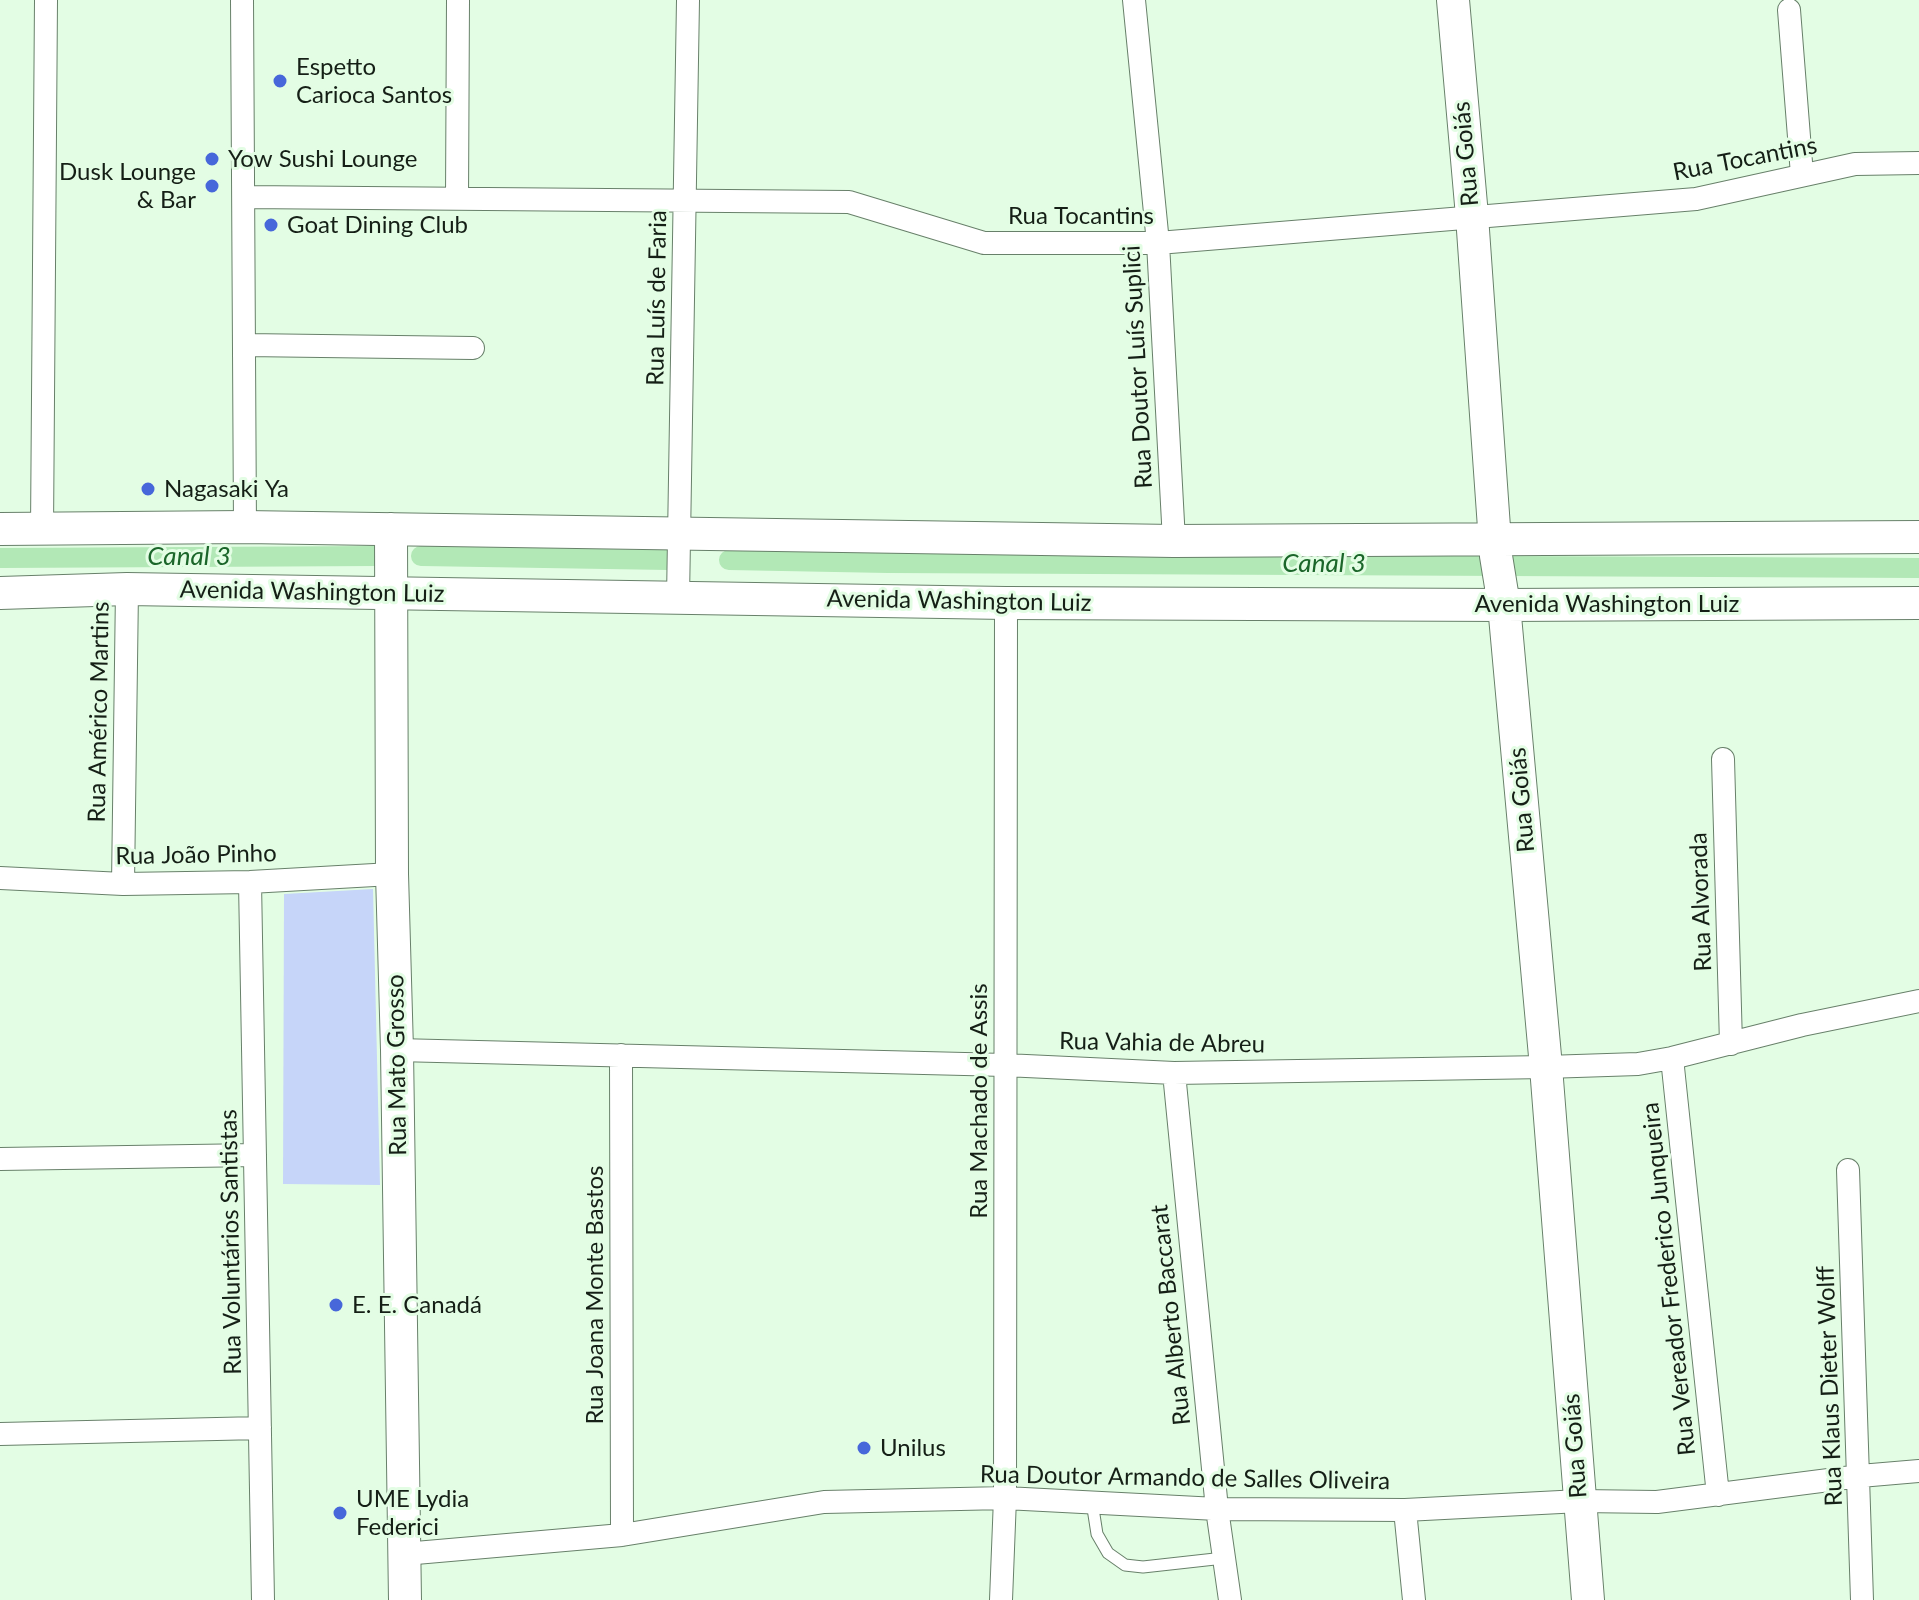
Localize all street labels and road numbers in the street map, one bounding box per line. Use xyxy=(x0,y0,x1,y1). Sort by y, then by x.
street label: Rua Goiás xyxy=(1447,100,1485,208)
street label: Rua Tocantins xyxy=(1671,131,1819,187)
street label: Rua Tocantins xyxy=(1008,202,1154,230)
street label: Rua Luís de Faria xyxy=(641,210,673,386)
street label: Rua Doutor Luís Suplici xyxy=(1117,245,1159,489)
street label: Avenida Washington Luiz xyxy=(179,575,445,609)
street label: Avenida Washington Luiz xyxy=(826,584,1092,618)
street label: Avenida Washington Luiz xyxy=(1475,590,1739,618)
street label: Rua Américo Martins xyxy=(83,601,115,823)
street label: Rua Goiás xyxy=(1503,746,1541,854)
street label: Rua Alvorada xyxy=(1684,832,1718,972)
street label: Rua João Pinho xyxy=(115,839,277,871)
street label: Rua Mato Grosso xyxy=(381,974,413,1156)
street label: Rua Machado de Assis xyxy=(965,983,993,1219)
street label: Rua Vahia de Abreu xyxy=(1059,1027,1265,1059)
street label: Rua Vereador Frederico Junqueira xyxy=(1636,1101,1702,1457)
street label: Rua Voluntários Santistas xyxy=(214,1109,248,1375)
street label: Rua Joana Monte Bastos xyxy=(581,1166,609,1424)
street label: Rua Alberto Baccarat xyxy=(1145,1203,1197,1427)
street label: Rua Klaus Dieter Wolff xyxy=(1811,1265,1849,1507)
street label: Rua Goiás xyxy=(1557,1393,1593,1499)
street label: Rua Doutor Armando de Salles Oliveira xyxy=(980,1460,1390,1496)

